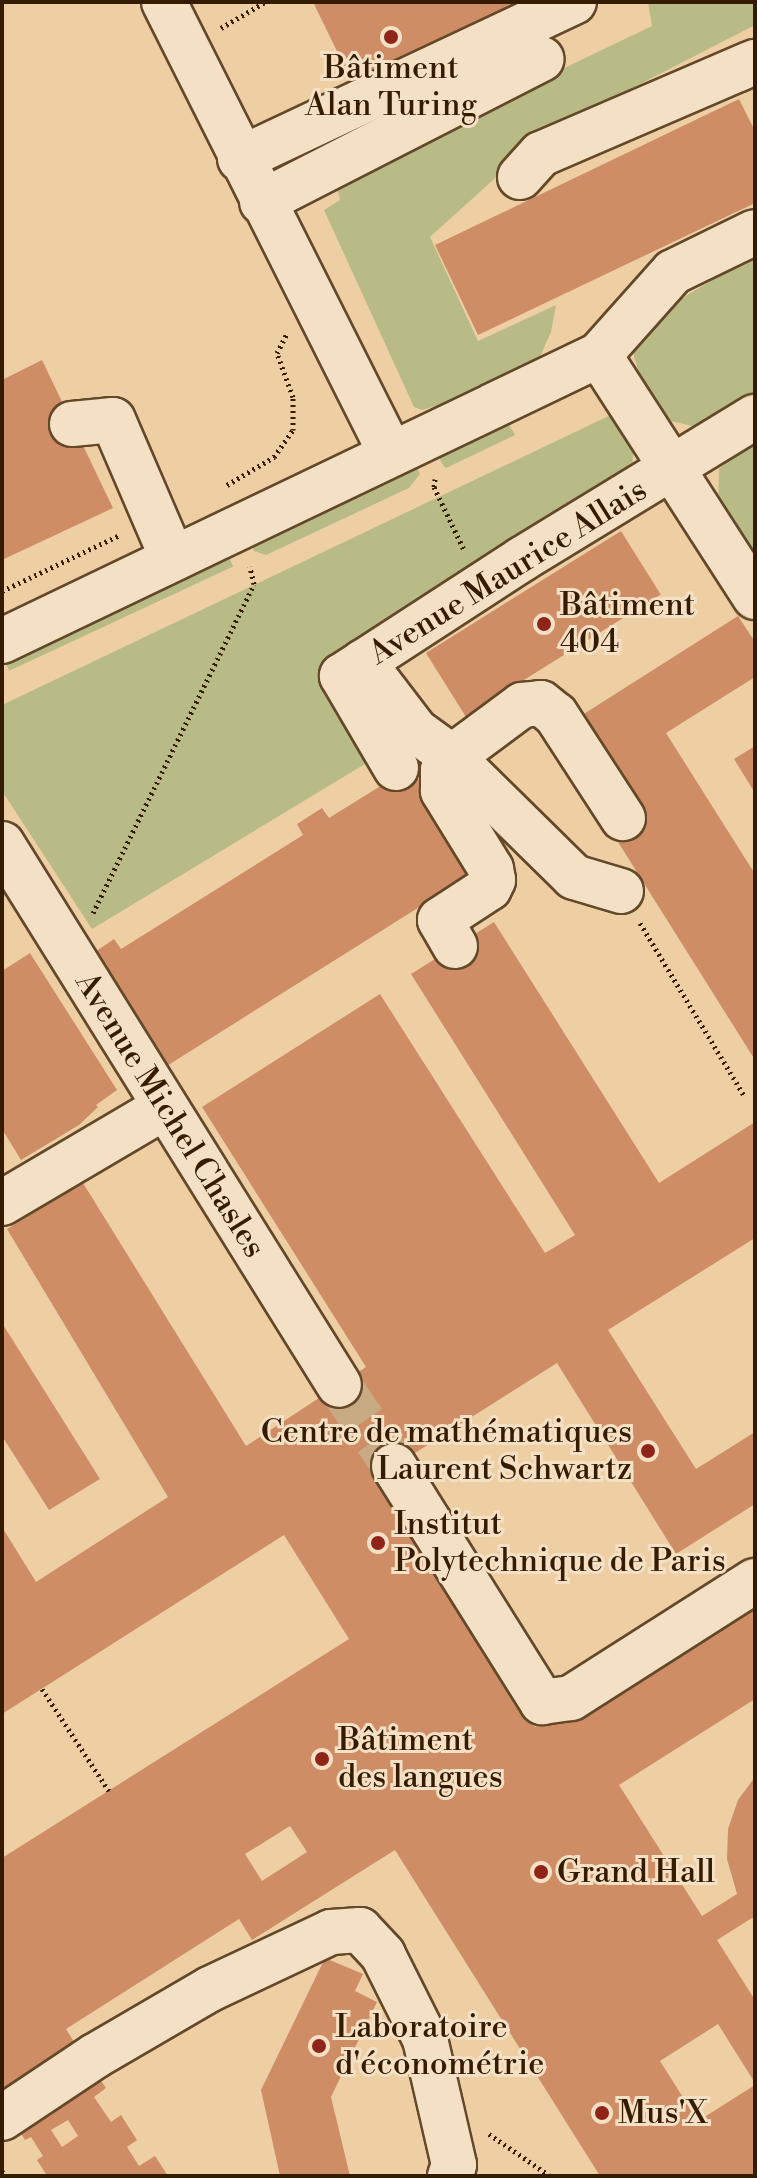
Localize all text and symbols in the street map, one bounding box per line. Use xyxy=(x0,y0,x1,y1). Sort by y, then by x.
marker: Bâtiment Alan Turing xyxy=(382,28,400,46)
place label: Bâtiment Alan Turing xyxy=(305,50,477,125)
street label: Avenue Maurice Allais xyxy=(362,471,654,673)
place label: Bâtiment 404 xyxy=(560,587,695,662)
marker: Bâtiment 404 xyxy=(535,615,553,633)
street label: Avenue Michel Chasles xyxy=(67,965,273,1265)
place label: Centre de mathématiques Laurent Schwartz xyxy=(261,1414,632,1489)
marker: Centre de mathématiques Laurent Schwartz xyxy=(639,1442,657,1460)
place label: Institut Polytechnique de Paris xyxy=(394,1506,726,1581)
marker: Institut Polytechnique de Paris xyxy=(369,1534,387,1552)
place label: Bâtiment des langues xyxy=(338,1722,503,1797)
marker: Bâtiment des langues xyxy=(313,1750,331,1768)
place label: Grand Hall xyxy=(557,1853,715,1891)
marker: Grand Hall xyxy=(532,1863,550,1881)
place label: Laboratoire d'économétrie xyxy=(335,2009,544,2084)
marker: Laboratoire d'économétrie xyxy=(310,2037,328,2055)
place label: Mus'X xyxy=(618,2094,707,2132)
marker: Mus'X xyxy=(593,2104,611,2122)

